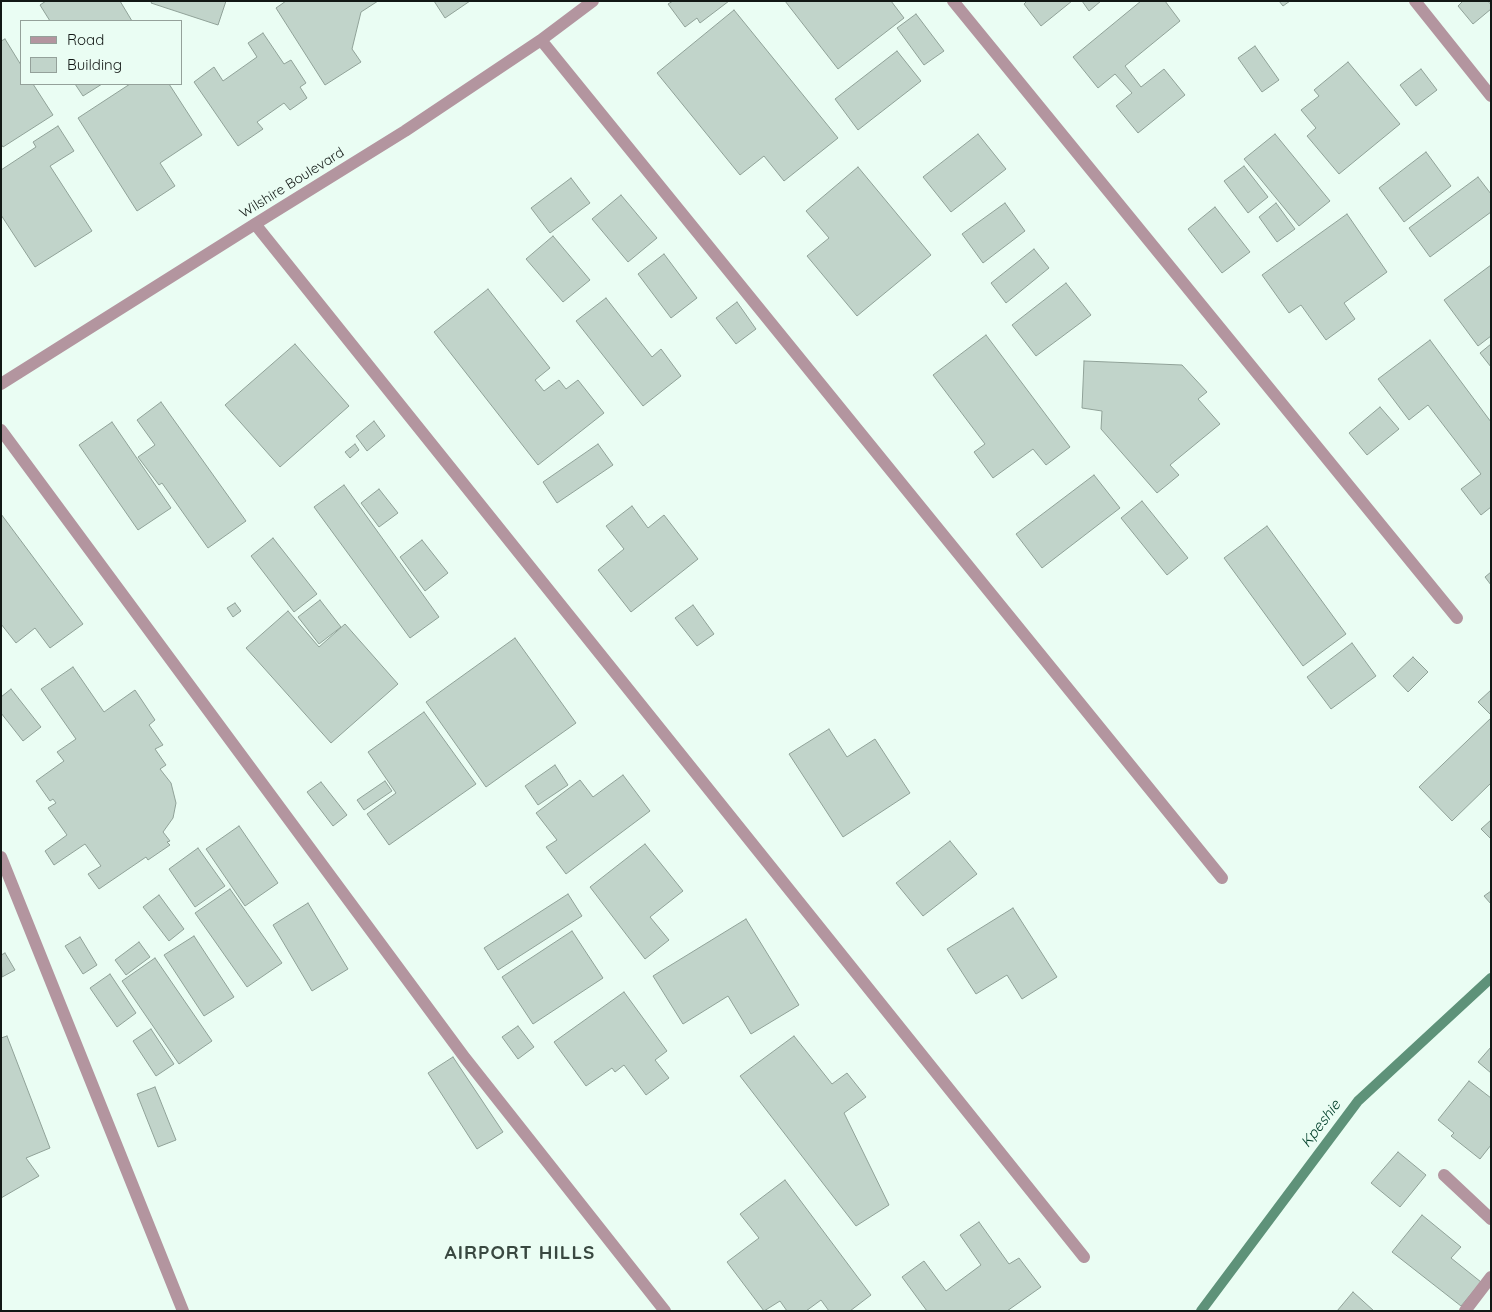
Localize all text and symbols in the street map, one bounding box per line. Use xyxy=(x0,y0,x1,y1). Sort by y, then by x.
legend xyxy=(20,20,182,85)
text: Road xyxy=(67,30,104,49)
text: Building xyxy=(67,55,122,74)
street label: Wilshire Boulevard xyxy=(237,144,347,222)
water label: Kpeshie xyxy=(1297,1097,1345,1151)
district label: AIRPORT HILLS xyxy=(443,1242,597,1264)

